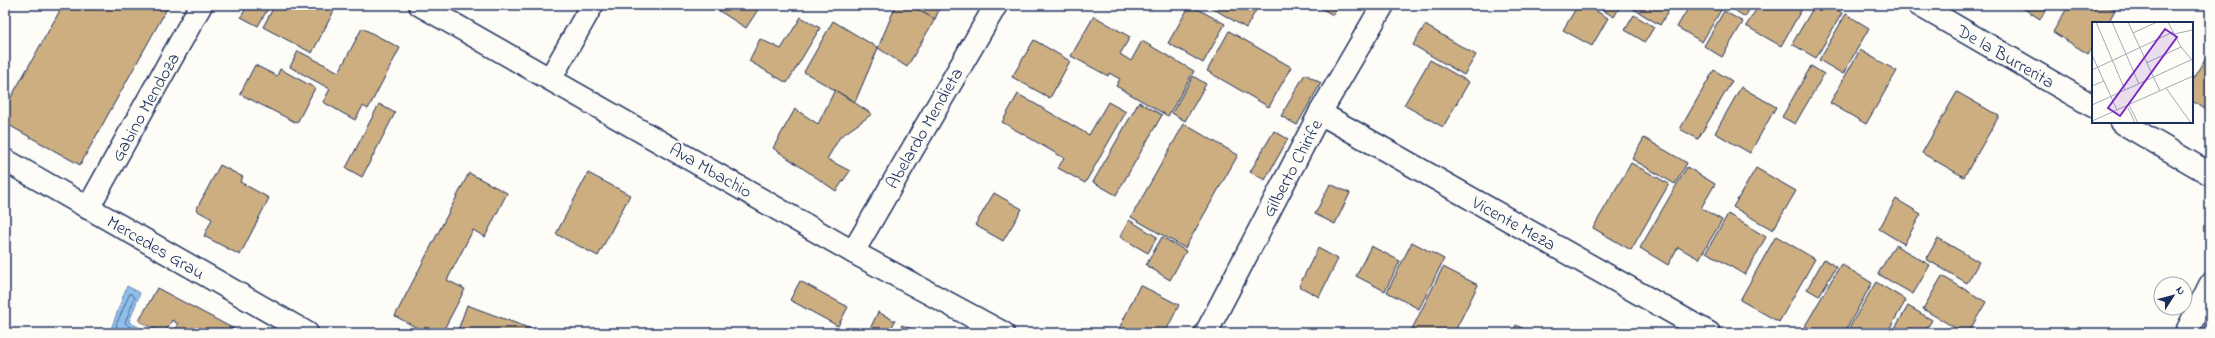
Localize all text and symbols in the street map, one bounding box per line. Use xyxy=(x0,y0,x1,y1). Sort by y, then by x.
street label: De la Burrerita xyxy=(1950,19,2059,96)
inset map xyxy=(2092,22,2193,123)
street label: Gabino Mendoza xyxy=(106,49,187,167)
street label: Abelardo Mendieta xyxy=(880,64,971,194)
street label: Gilberto Chirife xyxy=(1257,115,1331,223)
street label: Ava Mbachio xyxy=(664,138,756,206)
street label: Vicente Meza xyxy=(1465,190,1560,259)
street label: Mercedes Grau xyxy=(101,210,209,287)
north arrow xyxy=(2153,276,2193,316)
text: N xyxy=(2172,283,2189,298)

